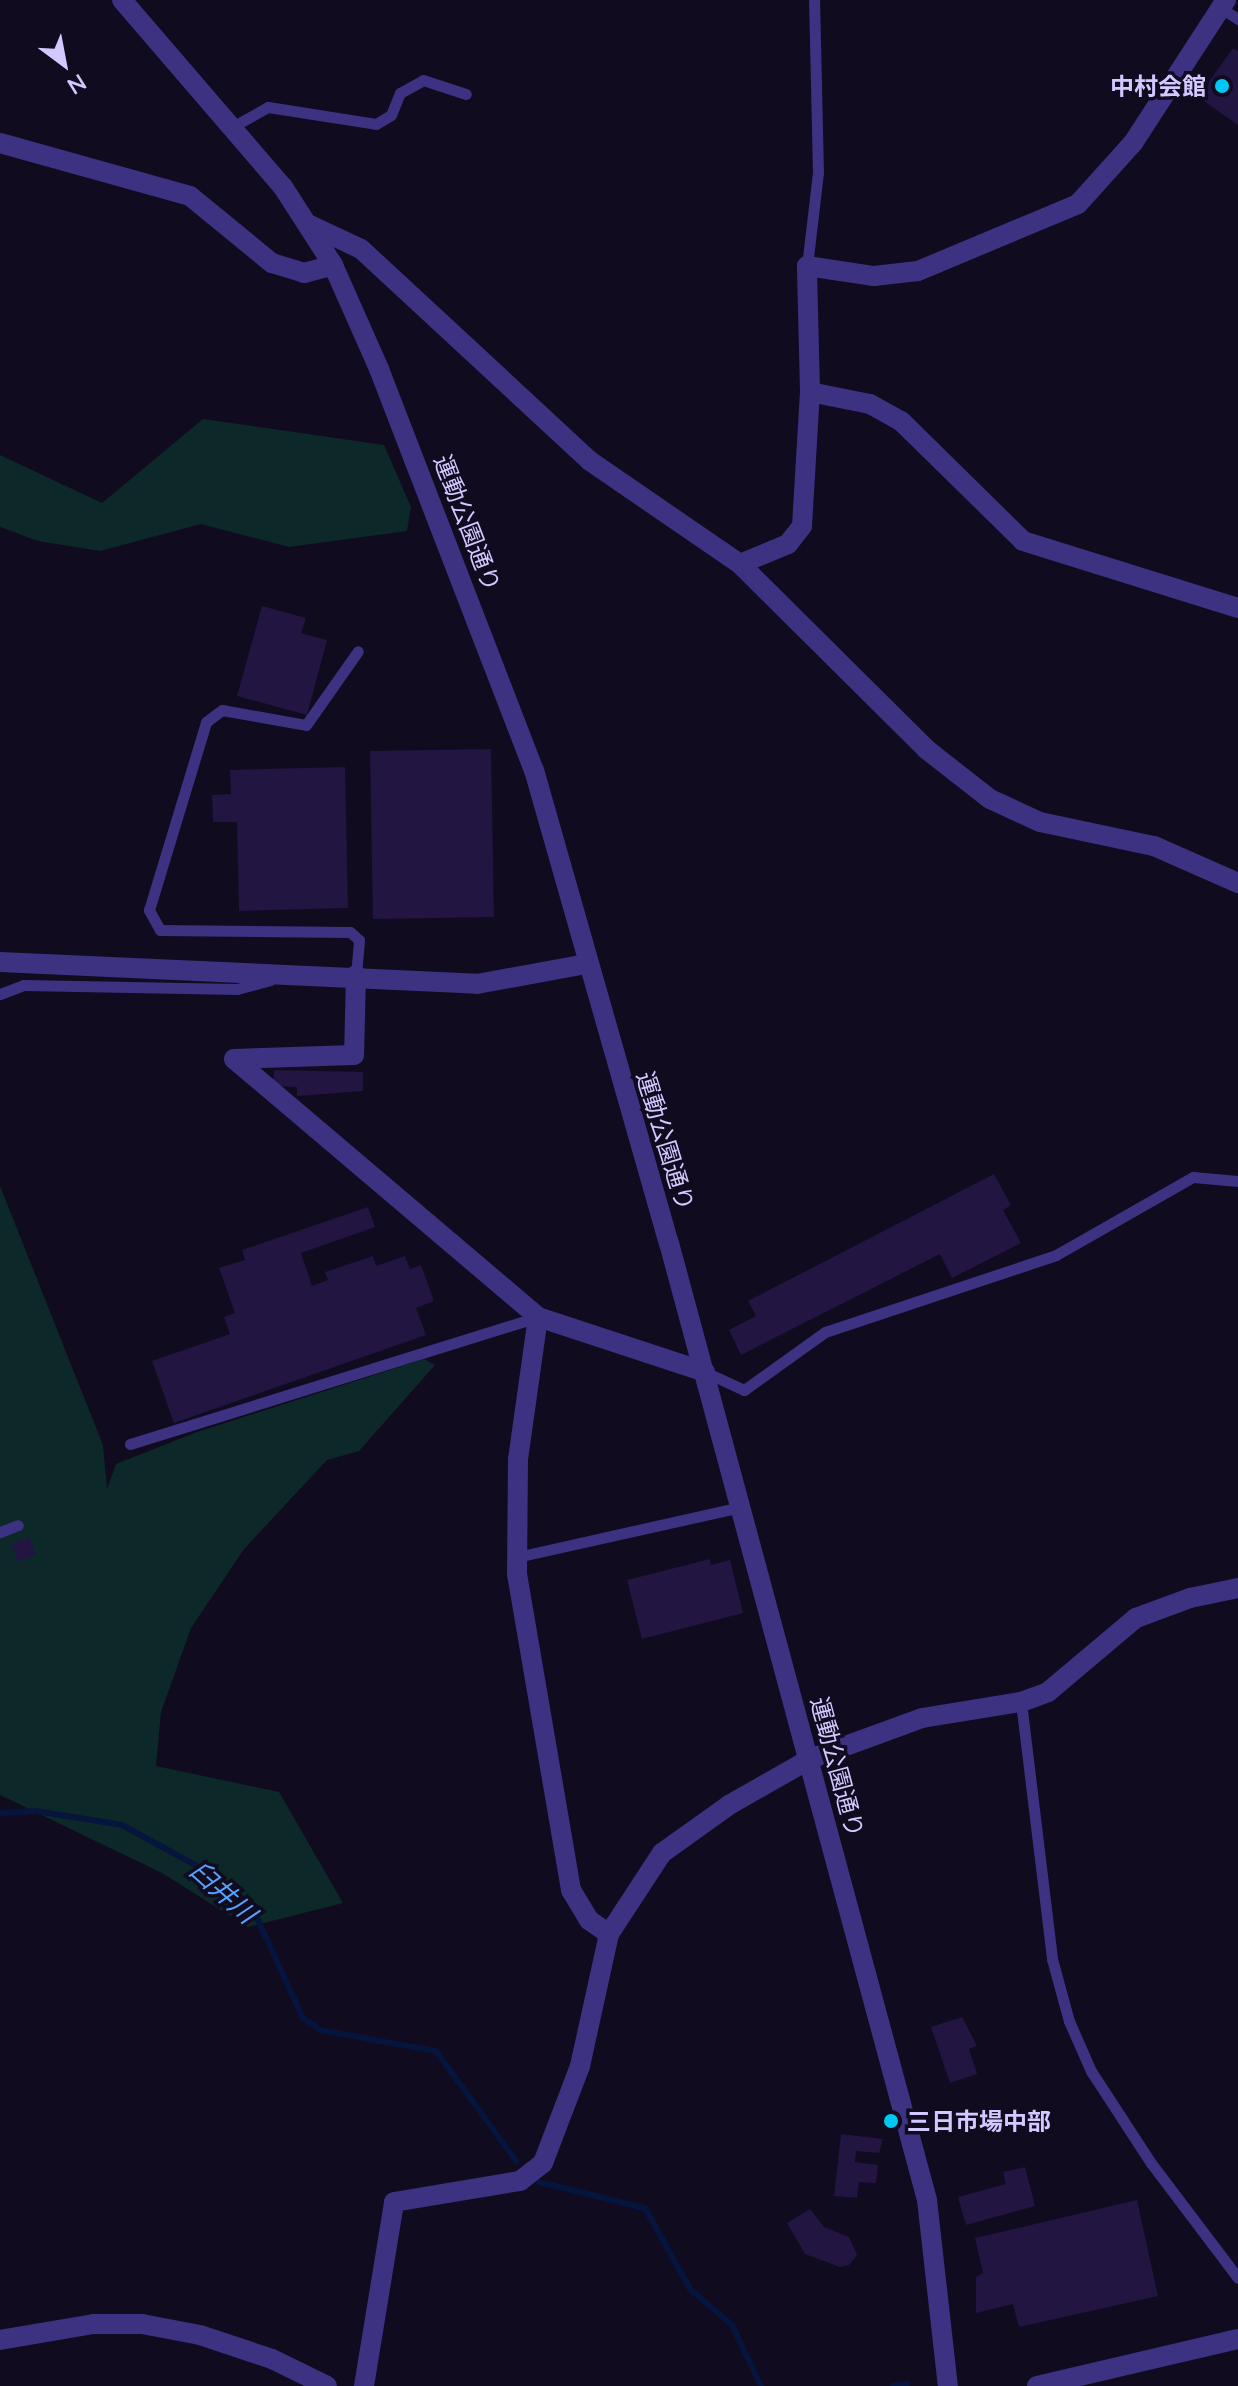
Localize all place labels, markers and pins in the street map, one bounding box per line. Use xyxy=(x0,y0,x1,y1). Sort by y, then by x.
place label: 中村会館 xyxy=(1110,72,1206,100)
marker: 中村会館 xyxy=(1213,77,1231,95)
place label: 三日市場中部 xyxy=(907,2107,1051,2135)
marker: 三日市場中部 xyxy=(882,2112,900,2130)

